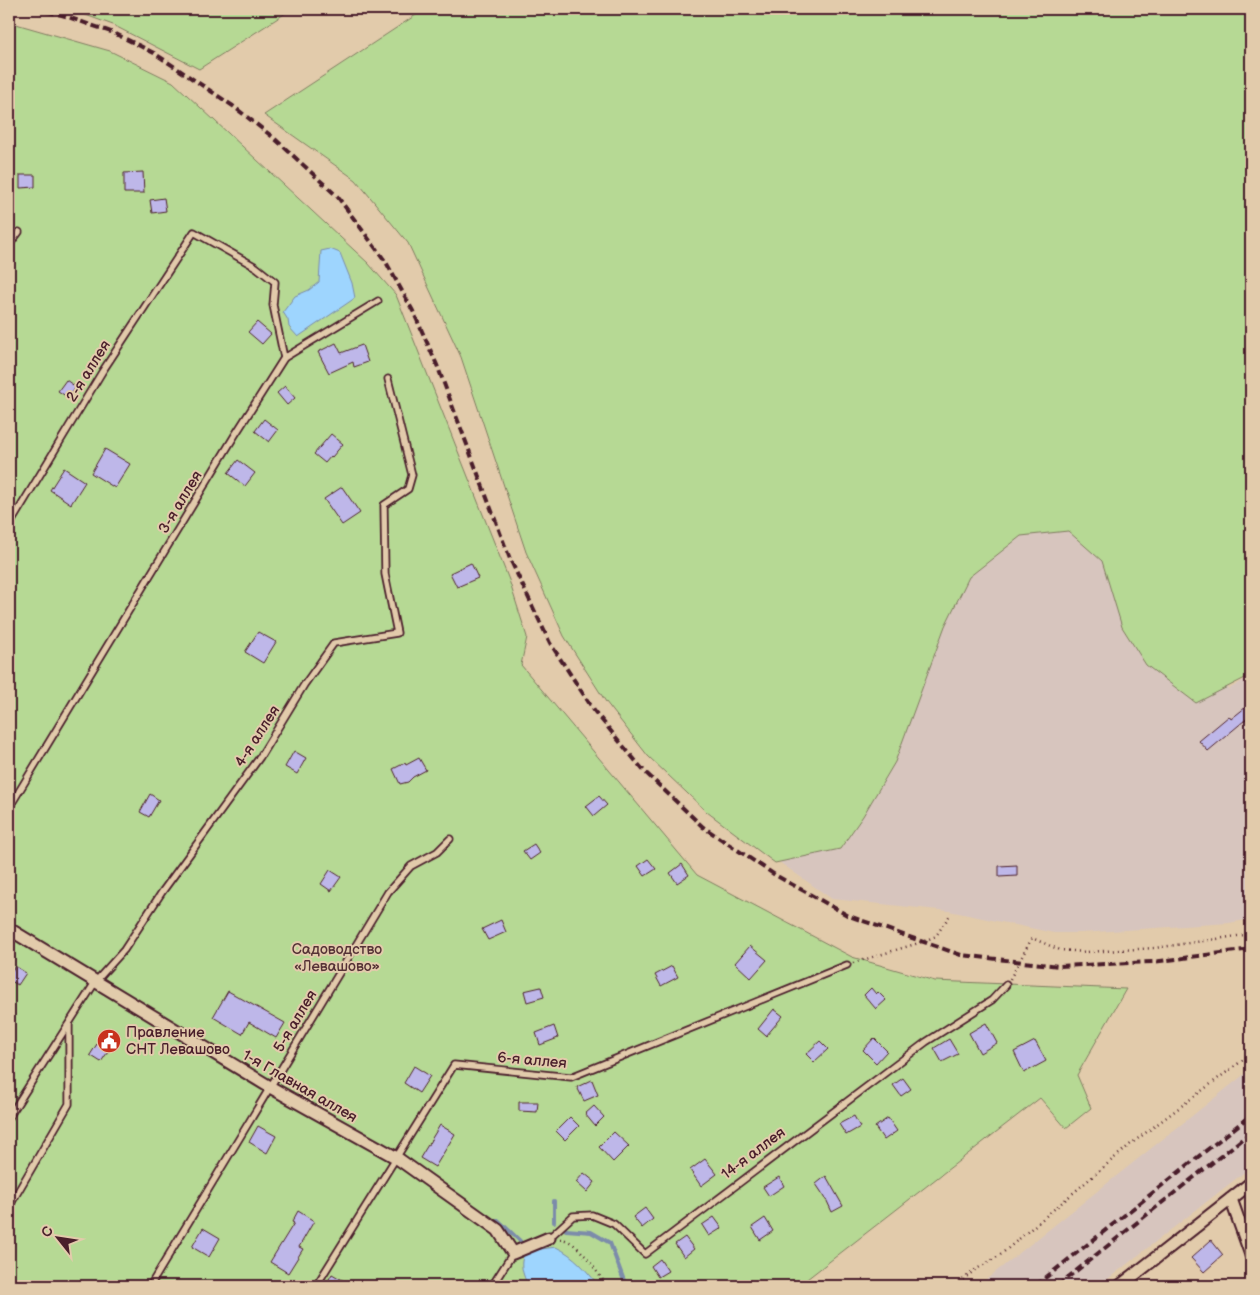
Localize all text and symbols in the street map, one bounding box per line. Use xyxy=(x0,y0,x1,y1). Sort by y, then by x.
street label: 2-я аллея xyxy=(62,337,115,406)
street label: 3-я аллея xyxy=(154,467,207,537)
street label: 4-я аллея xyxy=(230,702,284,771)
park label: Садоводство «Левашово» xyxy=(292,940,382,976)
street label: 5-я аллея xyxy=(270,987,321,1056)
place label: Правление СНТ Левашово xyxy=(126,1023,230,1059)
public building icon: Правление СНТ Левашово xyxy=(96,1028,122,1054)
street label: 1-я Главная аллея xyxy=(239,1046,361,1127)
street label: 6-я аллея xyxy=(496,1048,567,1073)
street label: 14-я аллея xyxy=(717,1123,789,1184)
north arrow xyxy=(32,1212,82,1262)
text: С xyxy=(37,1223,57,1240)

